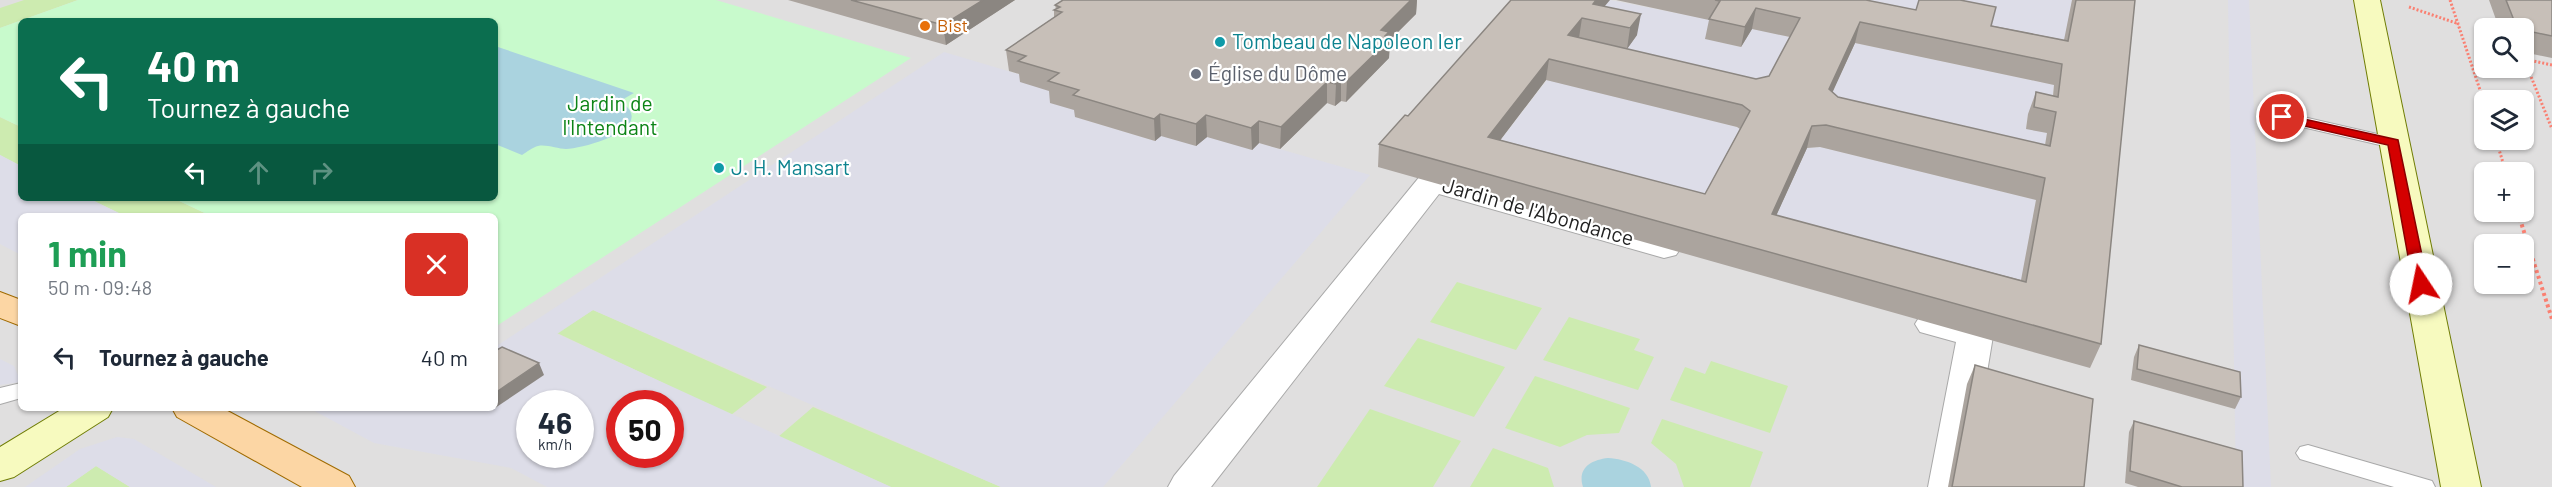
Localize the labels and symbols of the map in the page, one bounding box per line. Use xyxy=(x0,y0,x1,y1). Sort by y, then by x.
place label: Bist xyxy=(937,14,968,36)
marker: Bist xyxy=(918,19,932,33)
place label: Tombeau de Napoleon Ier xyxy=(1232,28,1462,53)
marker: Tombeau de Napoleon Ier xyxy=(1213,35,1227,49)
place label: Église du Dôme xyxy=(1208,60,1347,85)
marker: Église du Dôme xyxy=(1189,67,1203,81)
park label: Jardin de l'Intendant xyxy=(562,90,658,139)
pin xyxy=(2256,91,2307,142)
place label: J. H. Mansart xyxy=(731,154,850,179)
marker: J. H. Mansart xyxy=(712,161,726,175)
street label: Jardin de l'Abondance xyxy=(1440,171,1637,250)
position arrow xyxy=(2389,252,2453,316)
speed limit sign: 50 xyxy=(606,390,684,468)

